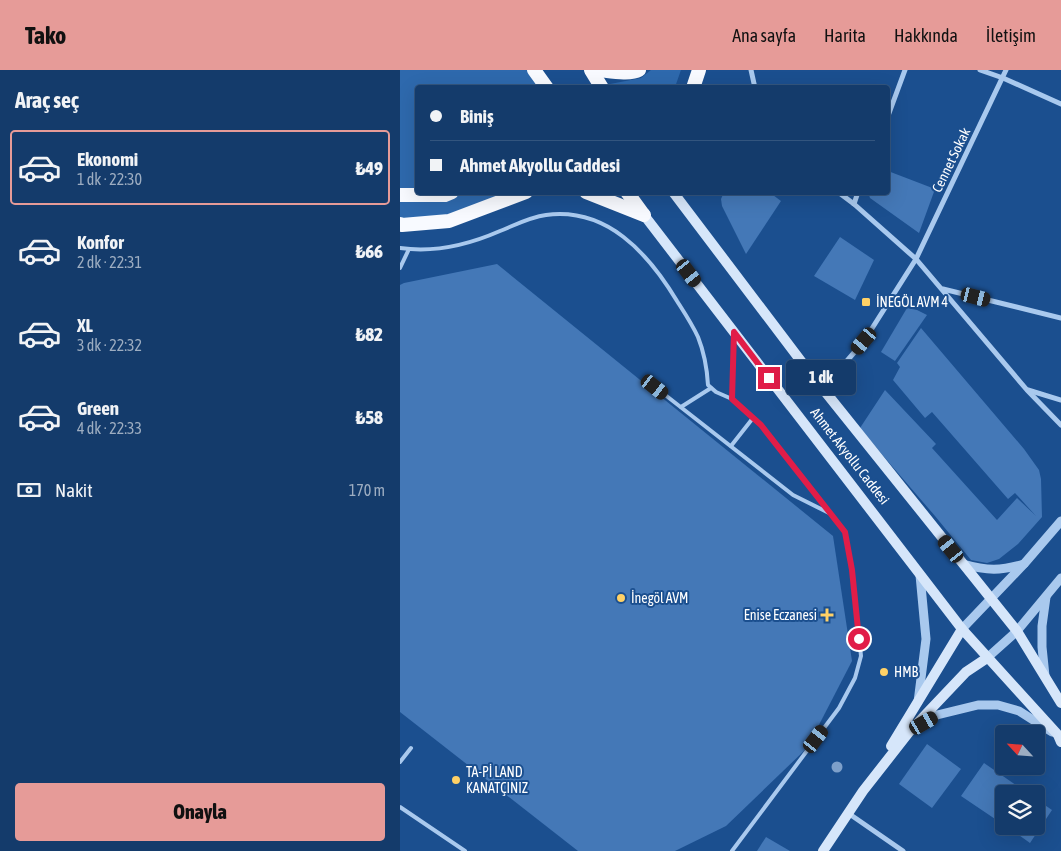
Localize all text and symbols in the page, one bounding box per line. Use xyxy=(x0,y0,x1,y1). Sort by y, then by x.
text: Tako xyxy=(25,22,66,49)
text: Ana sayfa xyxy=(732,25,796,46)
text: Harita xyxy=(824,25,866,46)
text: Hakkında xyxy=(894,25,958,46)
text: İletişim xyxy=(986,25,1036,46)
text: Araç seç xyxy=(15,87,79,113)
text: Biniş xyxy=(460,105,494,127)
street label: Cennet Sokak xyxy=(929,125,973,195)
icon: car xyxy=(17,145,62,190)
text: Ekonomi xyxy=(77,148,138,170)
text: Ahmet Akyollu Caddesi xyxy=(460,154,620,176)
text: ₺49 xyxy=(356,157,383,179)
text: 1 dk · 22:30 xyxy=(77,170,142,188)
icon: car xyxy=(17,228,62,273)
text: Konfor xyxy=(77,231,124,253)
text: ₺66 xyxy=(356,240,383,262)
text: 2 dk · 22:31 xyxy=(77,253,142,271)
car xyxy=(673,257,704,289)
car xyxy=(959,286,992,308)
place label: İNEGÖL AVM 4 xyxy=(876,294,948,310)
marker: İNEGÖL AVM 4 xyxy=(860,296,872,308)
icon: car xyxy=(17,311,62,356)
text: XL xyxy=(77,314,93,336)
text: ₺82 xyxy=(356,323,383,345)
car xyxy=(848,325,879,357)
text: 3 dk · 22:32 xyxy=(77,336,142,354)
callout: 1 dk xyxy=(786,360,856,396)
route end xyxy=(758,367,780,389)
text: 1 dk xyxy=(809,368,833,386)
car xyxy=(638,372,671,402)
icon: car xyxy=(17,394,62,439)
text: Green xyxy=(77,397,119,419)
street label: Ahmet Akyollu Caddesi xyxy=(807,405,893,507)
text: ₺58 xyxy=(356,406,383,428)
text: 4 dk · 22:33 xyxy=(77,419,142,437)
icon: cash xyxy=(15,476,43,504)
text: Nakit xyxy=(55,479,93,501)
text: 170 m xyxy=(349,481,385,499)
car xyxy=(935,533,966,565)
place label: İnegöl AVM xyxy=(631,590,688,606)
marker: İnegöl AVM xyxy=(615,592,627,604)
place label: Enise Eczanesi xyxy=(744,607,817,623)
marker: Enise Eczanesi xyxy=(821,609,833,621)
route start xyxy=(848,628,870,650)
place label: HMB xyxy=(894,664,919,680)
marker: HMB xyxy=(878,666,890,678)
car xyxy=(907,709,940,737)
car xyxy=(800,723,831,755)
north arrow xyxy=(995,725,1045,775)
map controls xyxy=(995,725,1045,835)
place label: TA-Pİ LAND KANATÇINIZ xyxy=(466,764,528,796)
marker: TA-Pİ LAND KANATÇINIZ xyxy=(450,774,462,786)
button: Onayla xyxy=(15,783,385,841)
button: layers xyxy=(995,785,1045,835)

